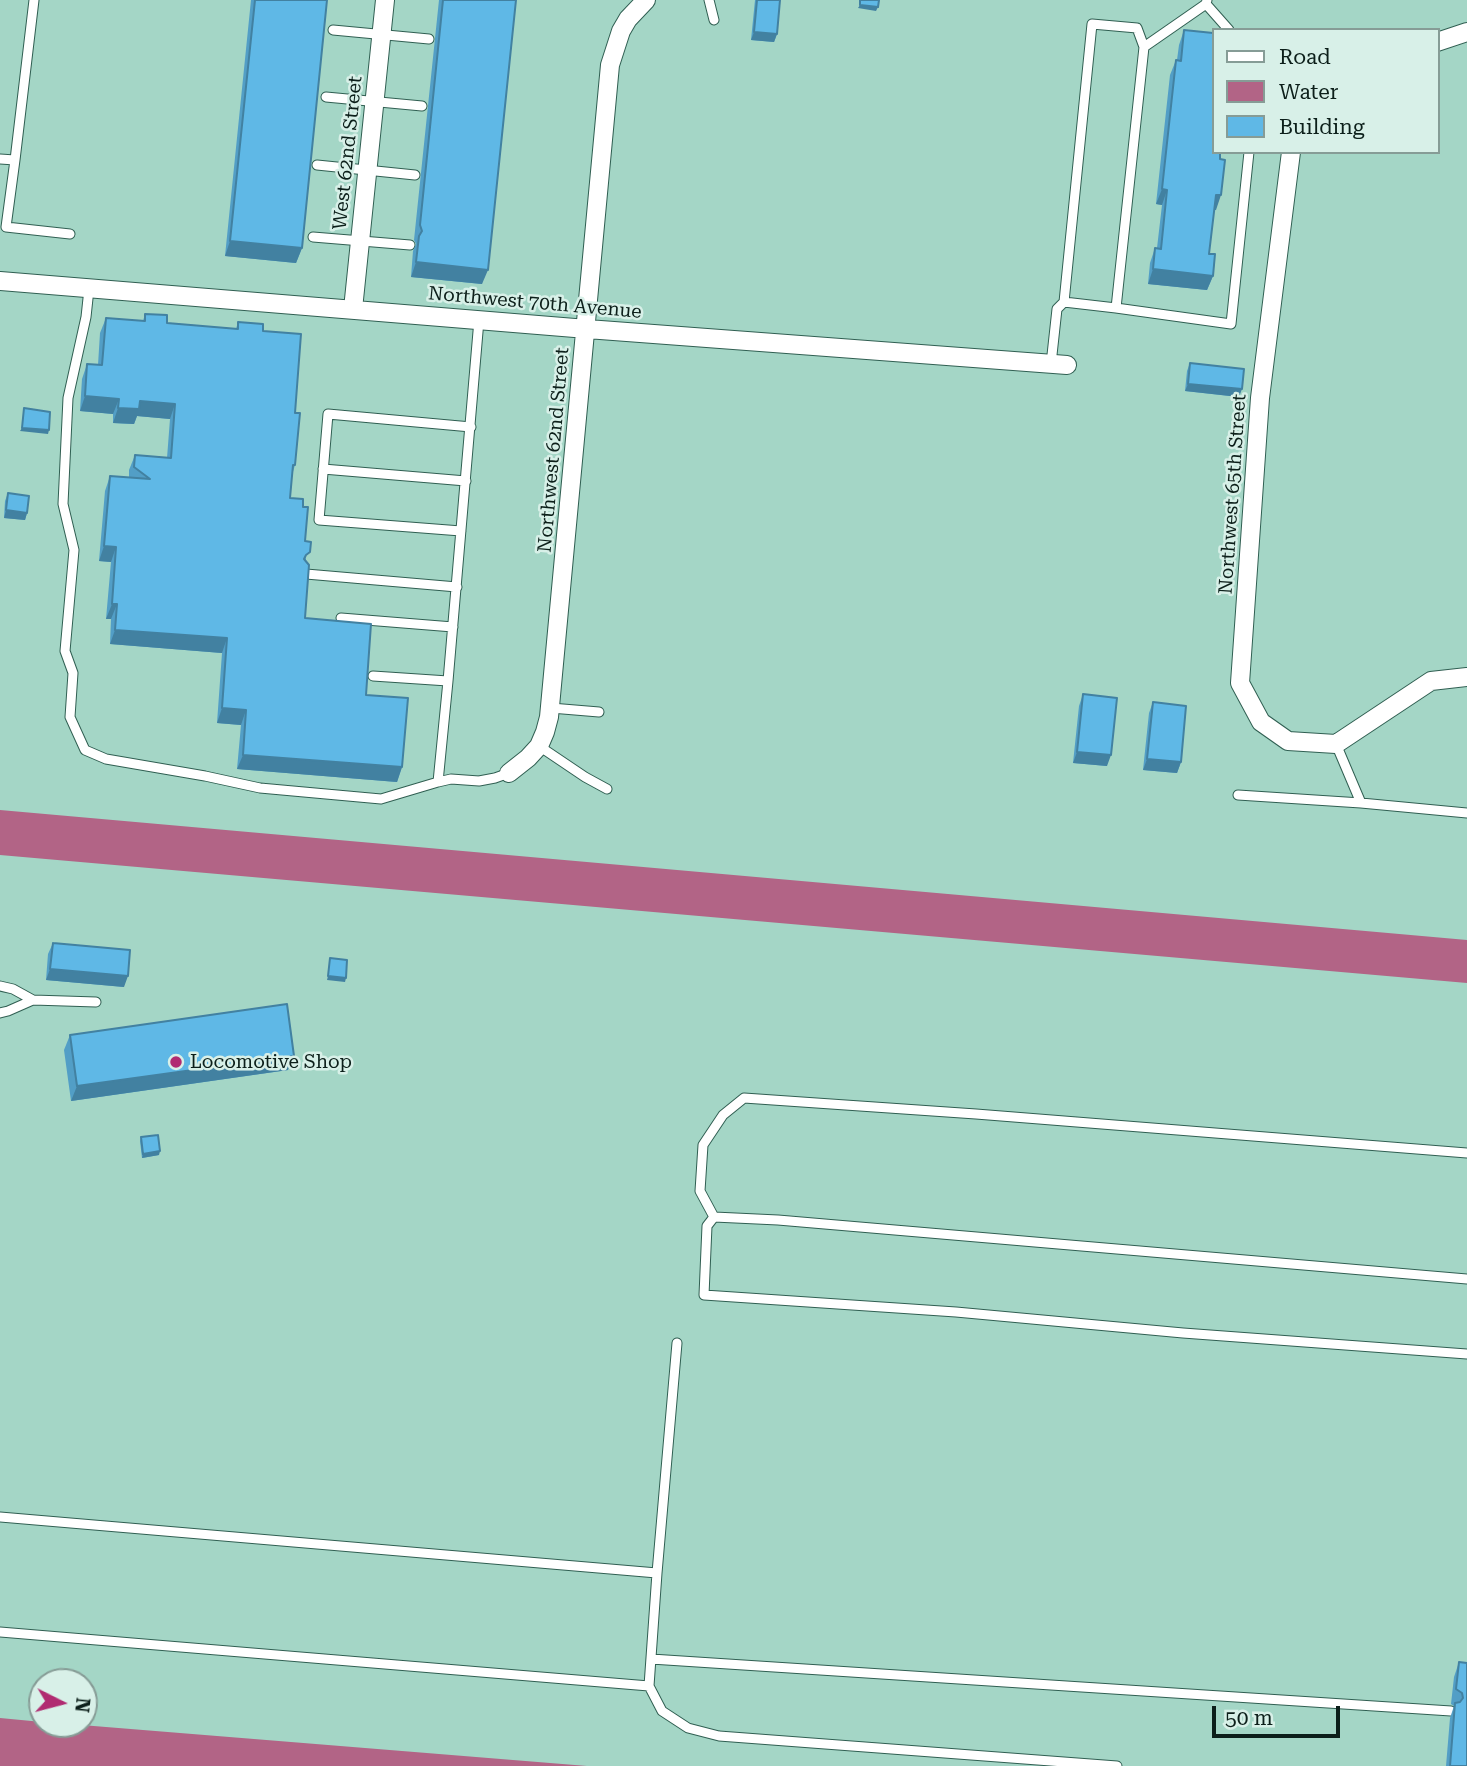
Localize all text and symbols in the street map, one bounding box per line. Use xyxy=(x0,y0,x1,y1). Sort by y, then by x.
legend xyxy=(1212,28,1439,154)
text: Road xyxy=(1279,45,1331,69)
street label: West 62nd Street xyxy=(329,75,367,231)
text: Water xyxy=(1279,80,1338,104)
text: Building xyxy=(1279,115,1365,139)
street label: Northwest 70th Avenue xyxy=(427,282,643,324)
street label: Northwest 62nd Street xyxy=(534,347,574,553)
street label: Northwest 65th Street xyxy=(1215,393,1251,595)
place label: Locomotive Shop xyxy=(190,1051,352,1073)
marker: Locomotive Shop xyxy=(168,1054,184,1070)
north arrow xyxy=(28,1668,98,1738)
scale bar xyxy=(1215,1692,1343,1736)
text: N xyxy=(70,1697,95,1714)
text: 50 m xyxy=(1225,1706,1273,1730)

